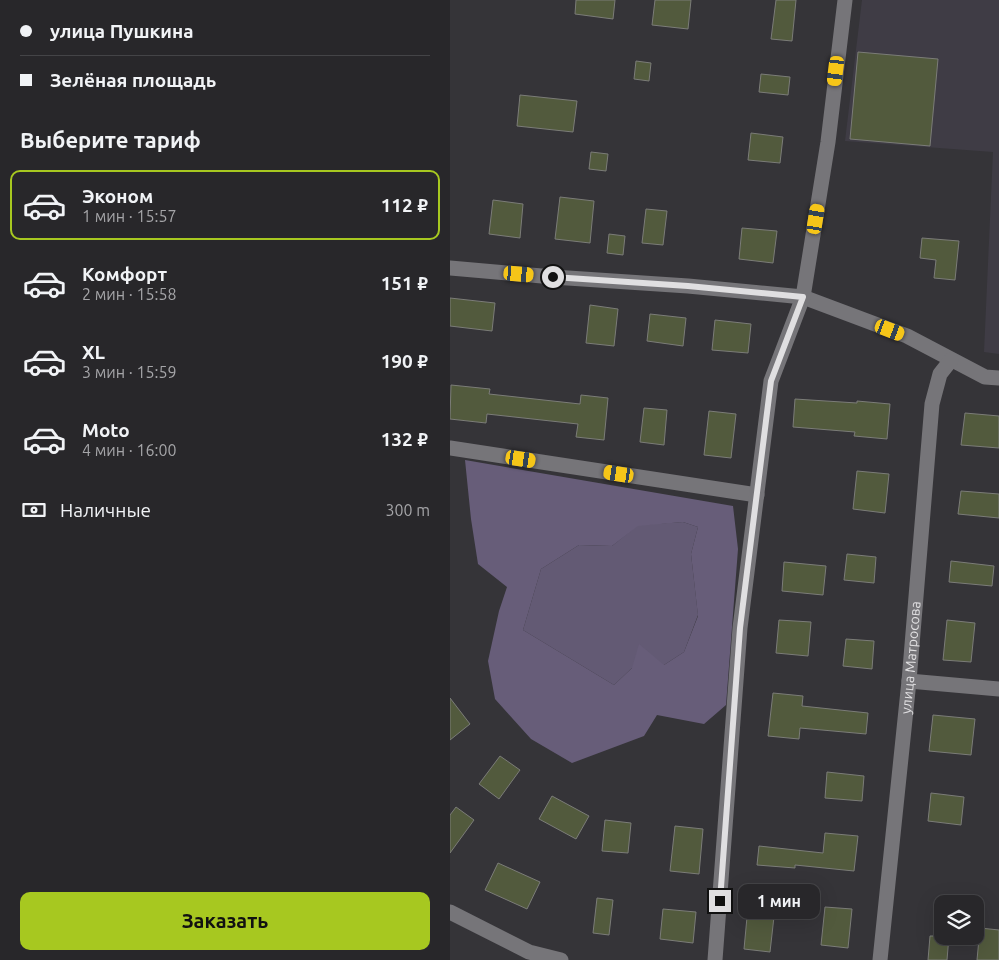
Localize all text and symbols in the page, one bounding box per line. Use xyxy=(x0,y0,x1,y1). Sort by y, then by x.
text: улица Пушкина xyxy=(50,20,194,42)
car xyxy=(826,55,845,87)
text: Зелёная площадь xyxy=(50,69,216,91)
text: Выберите тариф xyxy=(20,127,201,152)
icon: car xyxy=(22,183,67,228)
text: Эконом xyxy=(82,185,153,207)
text: 112 ₽ xyxy=(381,194,428,216)
car xyxy=(806,203,825,235)
text: 1 мин · 15:57 xyxy=(82,207,176,225)
icon: car xyxy=(22,261,67,306)
text: Комфорт xyxy=(82,263,167,285)
car xyxy=(503,265,534,283)
route start xyxy=(542,266,564,288)
text: 151 ₽ xyxy=(381,272,428,294)
text: 2 мин · 15:58 xyxy=(82,285,176,303)
car xyxy=(873,318,906,342)
icon: car xyxy=(22,339,67,384)
text: XL xyxy=(82,341,105,363)
text: 190 ₽ xyxy=(381,350,428,372)
text: 3 мин · 15:59 xyxy=(82,363,176,381)
icon: car xyxy=(22,417,67,462)
text: Moto xyxy=(82,419,130,441)
text: 132 ₽ xyxy=(381,428,428,450)
text: 4 мин · 16:00 xyxy=(82,441,176,459)
car xyxy=(505,449,536,469)
car xyxy=(603,464,634,484)
icon: cash xyxy=(20,496,48,524)
text: Наличные xyxy=(60,499,151,521)
text: 300 m xyxy=(385,501,430,519)
street label: улица Матросова xyxy=(898,601,924,715)
callout: 1 мин xyxy=(738,884,820,918)
route end xyxy=(709,890,731,912)
button: Заказать xyxy=(20,892,430,950)
text: 1 мин xyxy=(757,892,801,910)
map controls xyxy=(934,895,984,945)
button: layers xyxy=(934,895,984,945)

